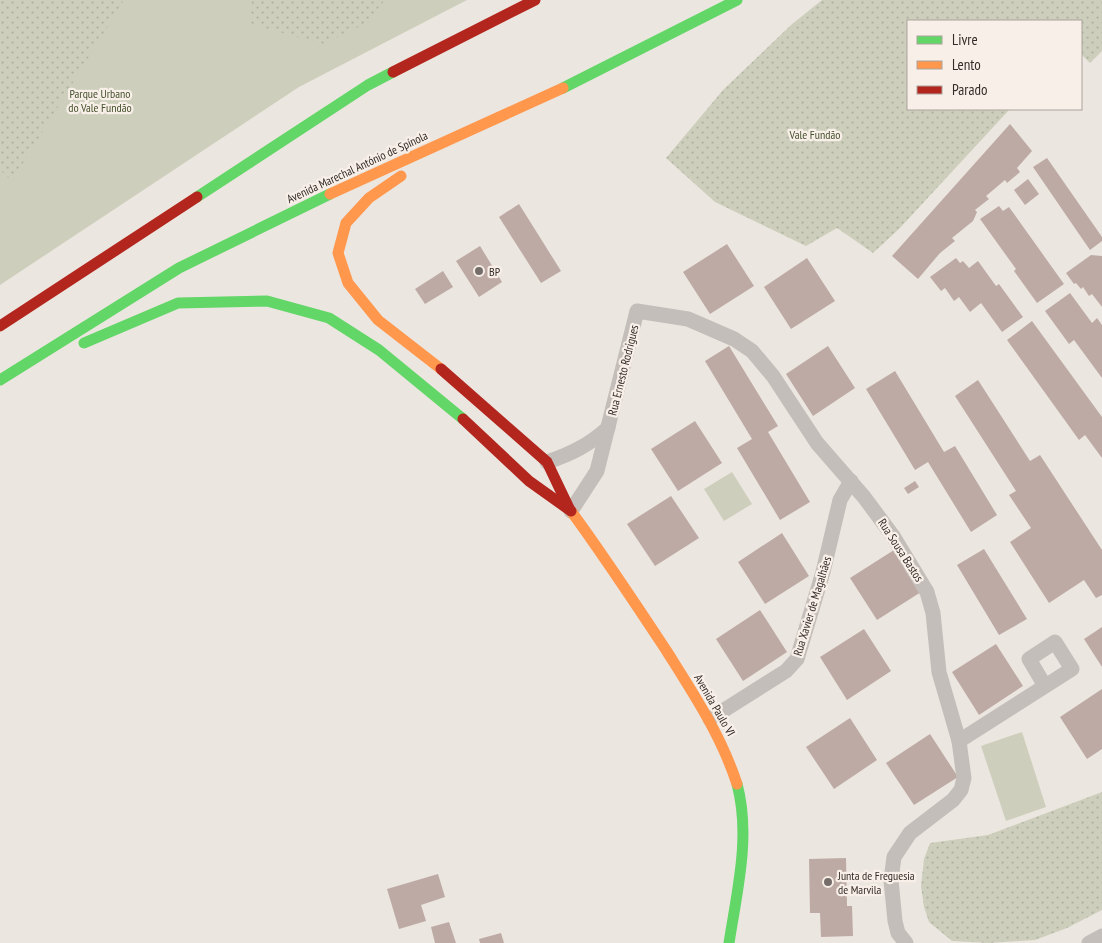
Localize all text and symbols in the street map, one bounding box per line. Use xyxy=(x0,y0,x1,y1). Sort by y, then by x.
legend xyxy=(907,20,1082,110)
text: Livre xyxy=(952,30,978,49)
text: Lento xyxy=(952,55,981,74)
text: Parado xyxy=(952,80,987,99)
park label: Parque Urbano do Vale Fundão xyxy=(68,86,132,115)
park label: Vale Fundão xyxy=(789,127,840,142)
street label: Avenida Marechal António de Spínola xyxy=(284,128,430,206)
place label: BP xyxy=(489,264,501,279)
marker: BP xyxy=(473,265,485,277)
street label: Rua Ernesto Rodrigues xyxy=(604,323,642,417)
street label: Rua Sousa Bastos xyxy=(875,516,927,584)
street label: Rua Xavier de Magalhães xyxy=(790,554,834,658)
street label: Avenida Paulo VI xyxy=(691,671,739,739)
place label: Junta de Freguesia de Marvila xyxy=(837,868,915,897)
marker: Junta de Freguesia de Marvila xyxy=(822,876,834,888)

